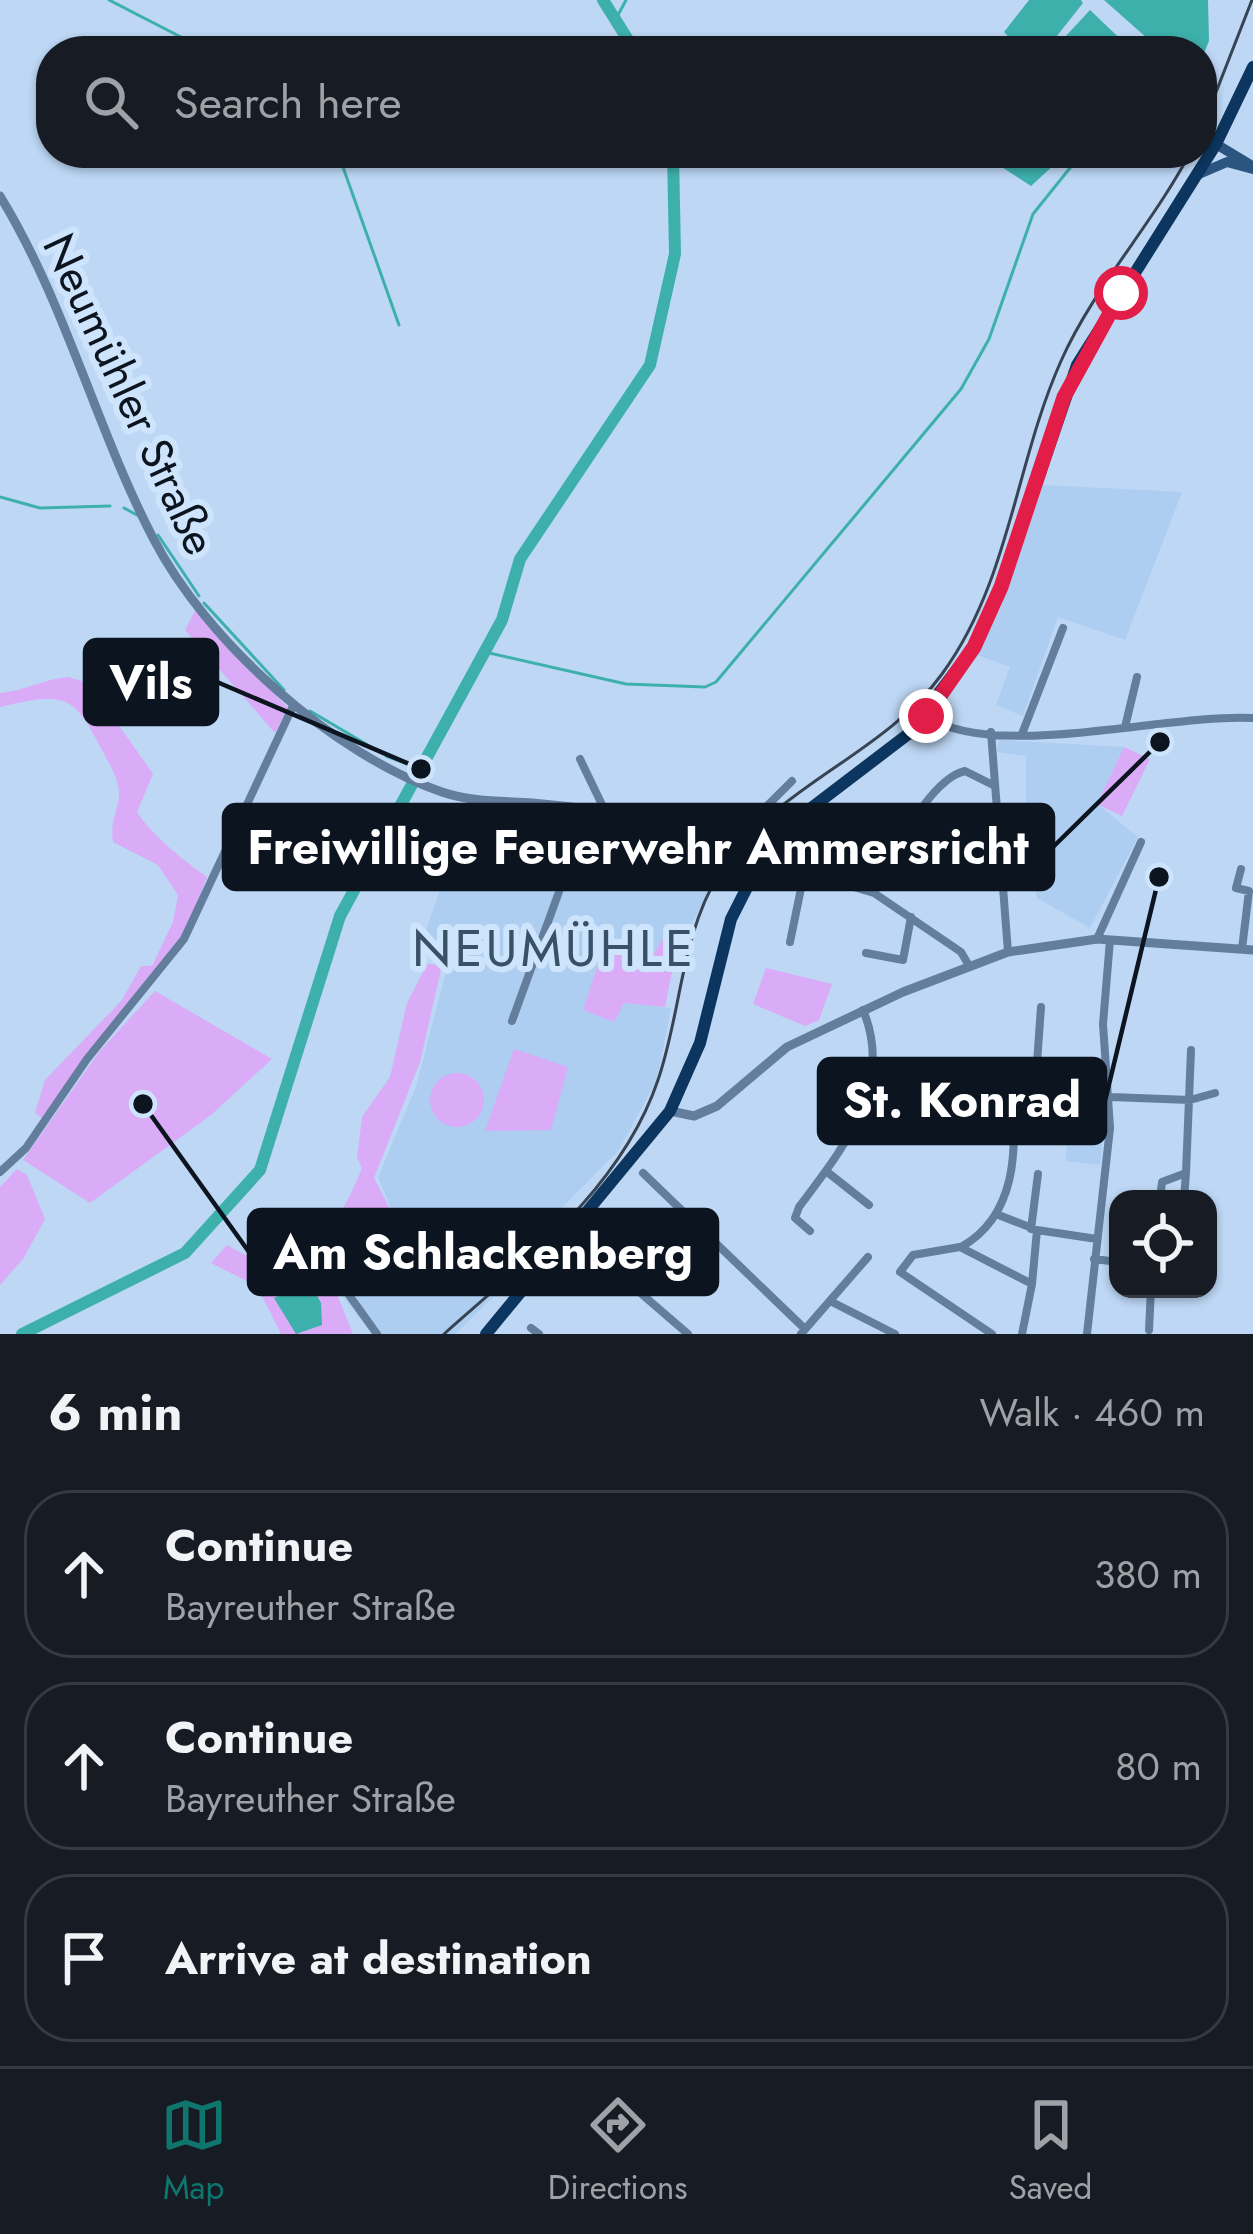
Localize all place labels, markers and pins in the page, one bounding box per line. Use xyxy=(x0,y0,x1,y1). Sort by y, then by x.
callout: Vils xyxy=(85,640,217,724)
callout: Freiwillige Feuerwehr Ammersricht xyxy=(224,805,1053,889)
callout: St. Konrad xyxy=(819,1059,1105,1143)
callout: Am Schlackenberg xyxy=(249,1210,717,1294)

